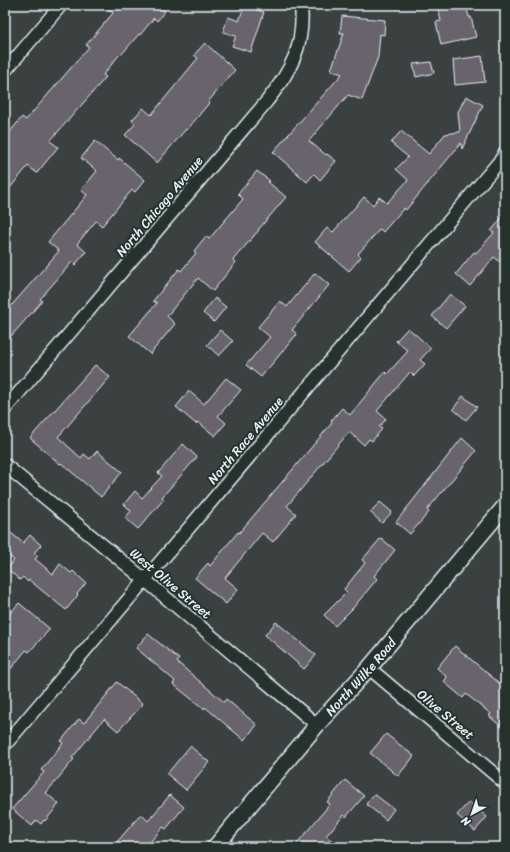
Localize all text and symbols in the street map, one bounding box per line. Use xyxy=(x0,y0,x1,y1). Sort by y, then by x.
street label: North Chicago Avenue xyxy=(110,151,209,262)
street label: North Race Avenue xyxy=(202,391,289,489)
street label: West Olive Street xyxy=(124,542,217,625)
street label: North Wilke Road xyxy=(319,632,403,722)
street label: Olive Street xyxy=(412,683,480,746)
north arrow xyxy=(452,794,492,834)
text: N xyxy=(457,811,476,832)

